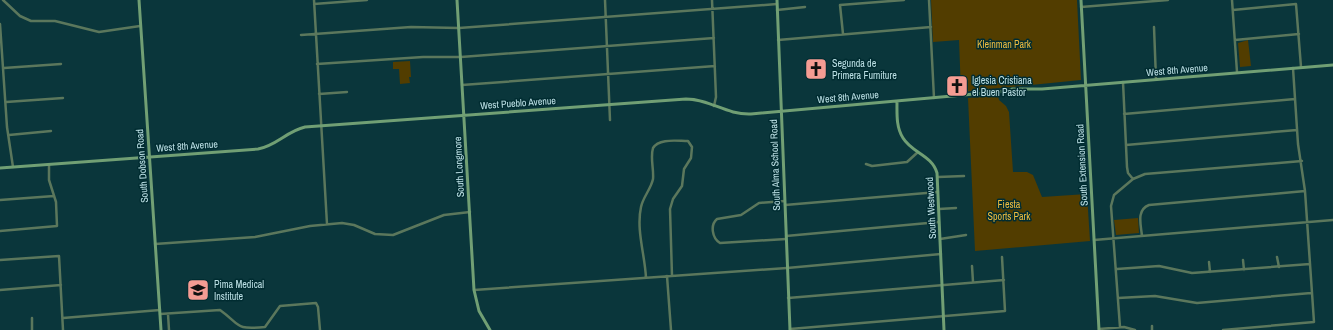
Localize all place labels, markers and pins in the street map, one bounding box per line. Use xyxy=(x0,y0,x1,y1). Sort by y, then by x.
church icon: Segunda de Primera Furniture xyxy=(803,56,829,82)
place label: Segunda de Primera Furniture xyxy=(832,57,897,82)
church icon: Iglesia Cristiana el Buen Pastor xyxy=(944,73,970,99)
place label: Iglesia Cristiana el Buen Pastor xyxy=(972,74,1032,99)
school or university icon: Pima Medical Institute xyxy=(185,277,211,303)
place label: Pima Medical Institute xyxy=(214,278,264,303)

